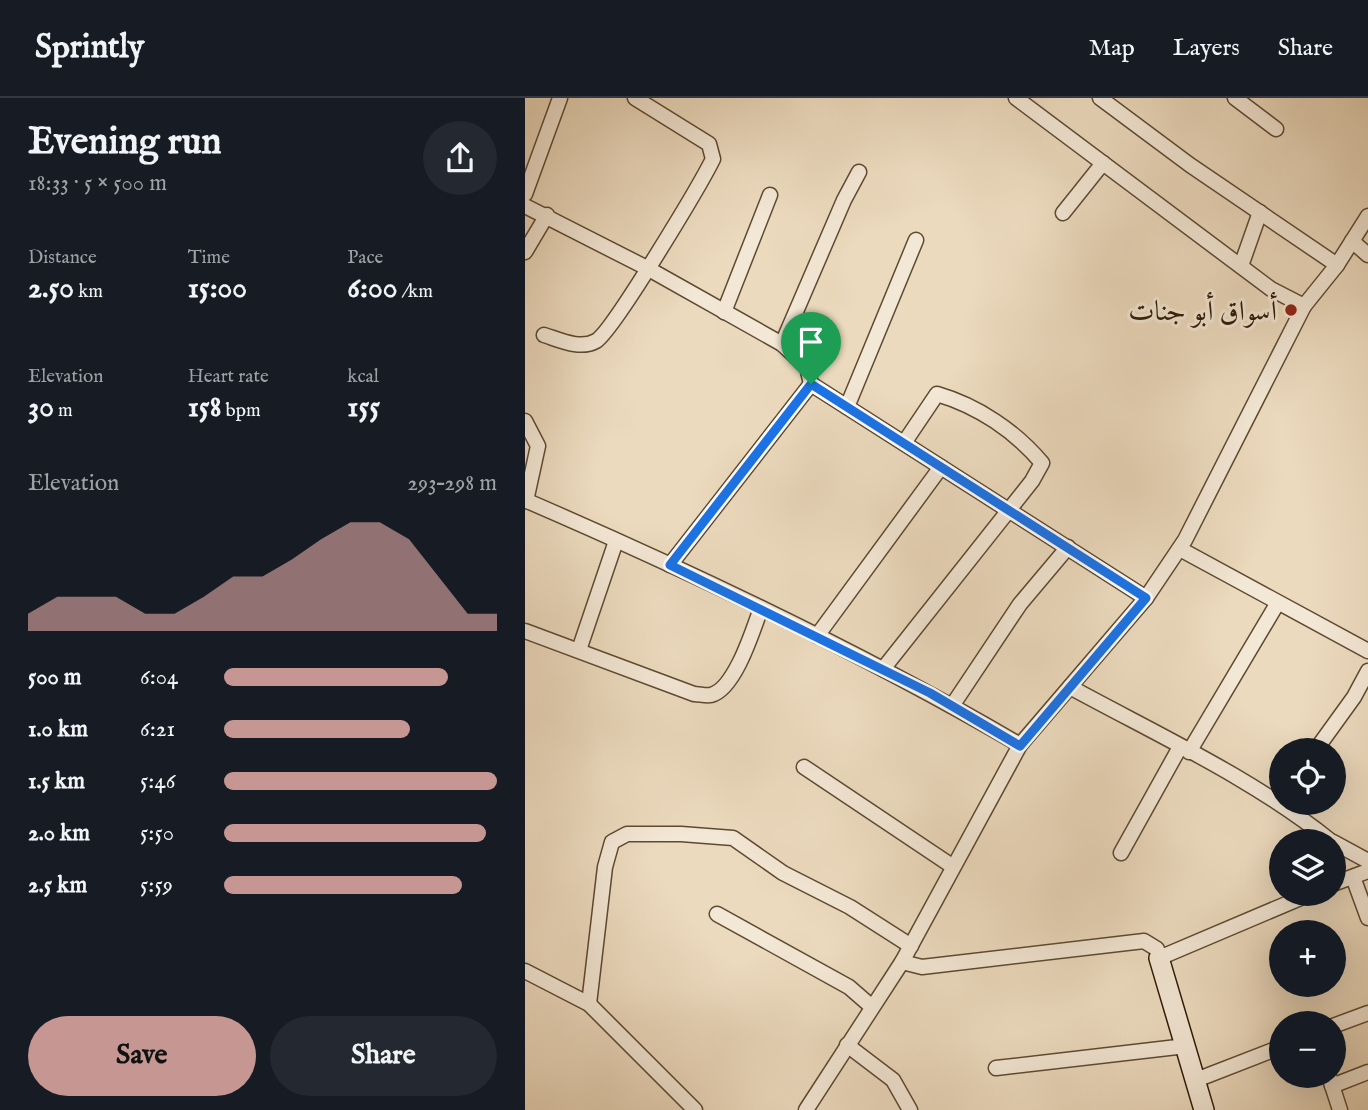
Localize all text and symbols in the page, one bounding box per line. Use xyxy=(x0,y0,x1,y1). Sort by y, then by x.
text: Sprintly xyxy=(35,27,144,69)
text: Map xyxy=(1089,33,1135,64)
text: Layers xyxy=(1173,33,1240,64)
text: Share xyxy=(1278,33,1333,64)
text: Evening run xyxy=(28,119,222,167)
button: share xyxy=(423,121,497,195)
text: 18:33 · 5 × 500 m xyxy=(28,169,167,198)
text: Distance xyxy=(28,246,97,270)
text: Time xyxy=(188,246,230,270)
text: Pace xyxy=(347,246,383,270)
text: 2.50 xyxy=(28,270,74,308)
text: 15:00 xyxy=(188,270,247,308)
text: 6:00 xyxy=(347,270,397,308)
text: km xyxy=(74,280,103,304)
text: /km xyxy=(397,280,433,304)
place label: أسواق أبو جنات xyxy=(1128,291,1277,330)
marker: أسواق أبو جنات xyxy=(1283,302,1299,318)
pin xyxy=(781,312,841,384)
icon: arrive xyxy=(792,323,830,361)
text: Elevation xyxy=(28,365,103,389)
text: Heart rate xyxy=(188,365,269,389)
text: kcal xyxy=(347,365,379,389)
text: 30 xyxy=(28,389,54,427)
text: 158 xyxy=(188,389,221,427)
text: 155 xyxy=(347,389,380,427)
text: m xyxy=(54,399,73,423)
text: bpm xyxy=(221,399,261,423)
text: Elevation xyxy=(28,469,119,498)
text: 293–298 m xyxy=(407,469,497,498)
text: 500 m xyxy=(28,663,82,692)
text: 6:04 xyxy=(140,663,178,692)
text: 1.0 km xyxy=(28,715,88,744)
text: 6:21 xyxy=(140,715,175,744)
map controls xyxy=(1269,738,1346,1088)
button: locate xyxy=(1269,738,1346,815)
text: 1.5 km xyxy=(28,767,85,796)
text: 5:46 xyxy=(140,767,175,796)
text: 2.0 km xyxy=(28,819,90,848)
text: 5:50 xyxy=(140,819,174,848)
button: layers xyxy=(1269,829,1346,906)
text: 2.5 km xyxy=(28,871,87,900)
text: 5:59 xyxy=(140,871,173,900)
button: + xyxy=(1269,920,1346,997)
button: − xyxy=(1269,1011,1346,1088)
button: Save xyxy=(28,1016,256,1096)
button: Share xyxy=(270,1016,497,1096)

